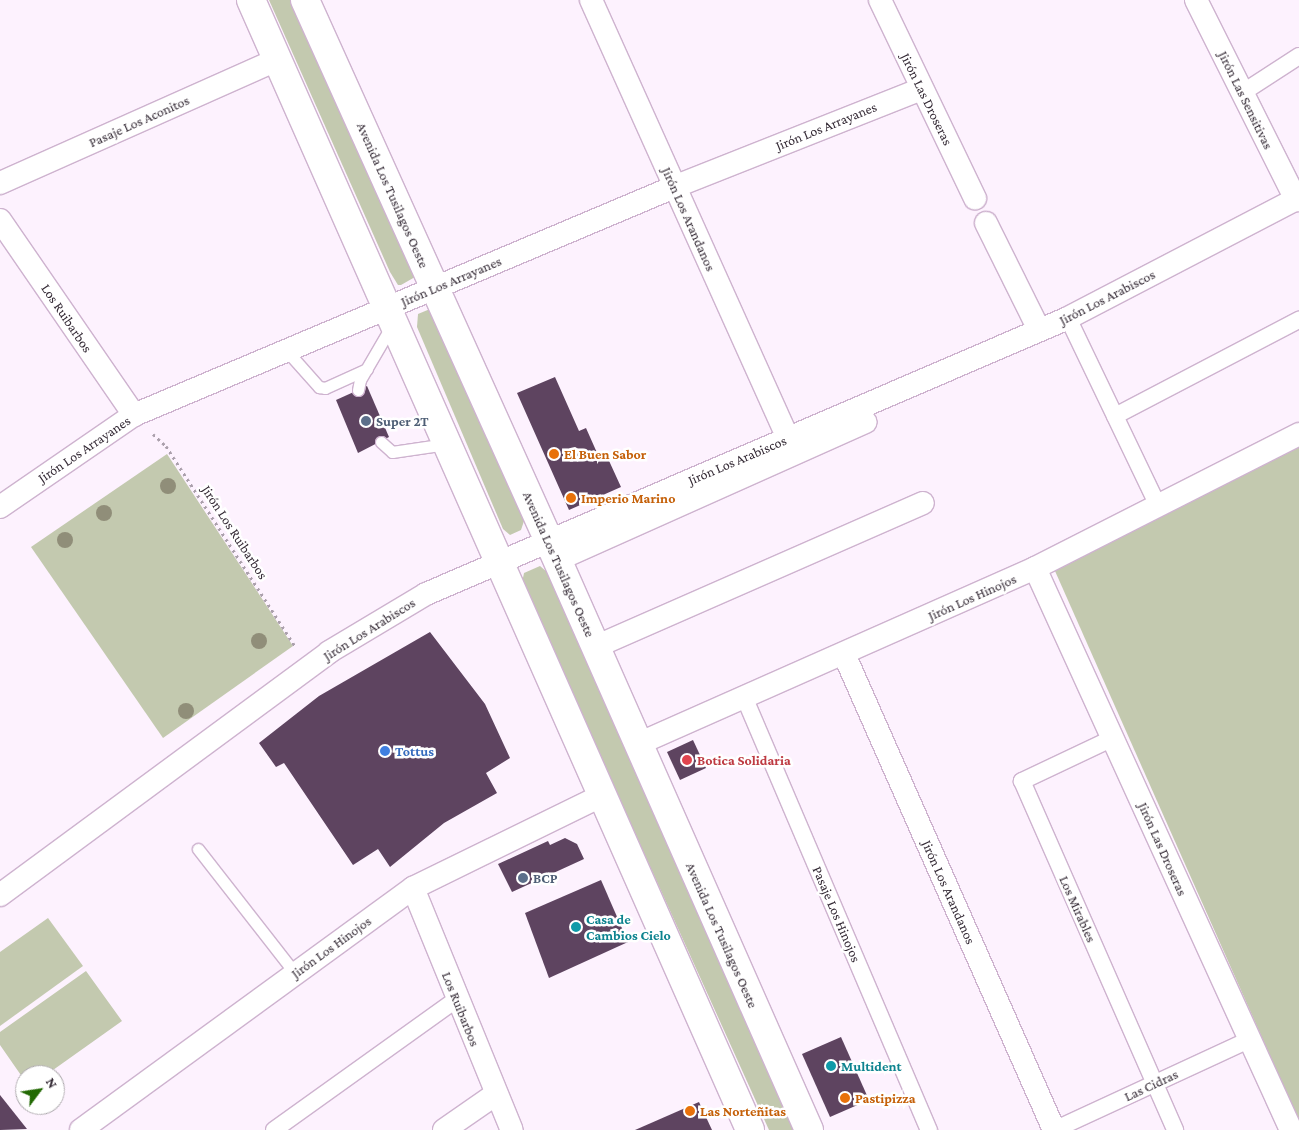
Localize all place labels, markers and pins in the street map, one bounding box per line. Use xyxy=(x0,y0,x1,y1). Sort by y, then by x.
place label: Super 2T xyxy=(376,413,429,429)
marker: Super 2T xyxy=(360,415,372,427)
place label: El Buen Sabor xyxy=(564,446,646,462)
marker: El Buen Sabor xyxy=(548,448,560,460)
place label: Imperio Marino xyxy=(581,490,675,506)
marker: Imperio Marino xyxy=(565,492,577,504)
place label: Tottus xyxy=(395,743,434,759)
marker: Tottus xyxy=(379,745,391,757)
place label: Botica Solidaria xyxy=(697,752,791,768)
marker: Botica Solidaria xyxy=(681,754,693,766)
place label: BCP xyxy=(533,870,558,886)
marker: BCP xyxy=(517,872,529,884)
place label: Casa de Cambios Cielo xyxy=(586,911,671,944)
marker: Casa de Cambios Cielo xyxy=(570,921,582,933)
place label: Multident xyxy=(841,1058,902,1074)
marker: Multident xyxy=(825,1060,837,1072)
place label: Pastipizza xyxy=(855,1090,916,1106)
marker: Pastipizza xyxy=(839,1092,851,1104)
place label: Las Norteñitas xyxy=(700,1103,786,1119)
marker: Las Norteñitas xyxy=(684,1105,696,1117)

